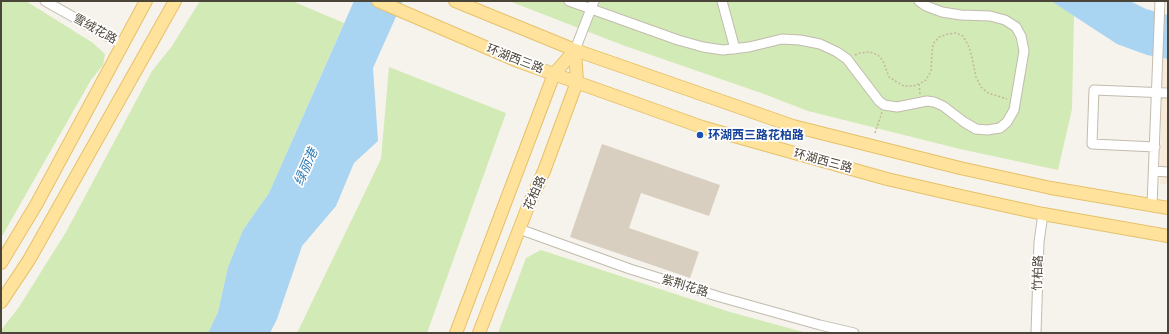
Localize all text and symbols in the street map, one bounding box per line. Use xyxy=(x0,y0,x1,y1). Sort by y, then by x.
street label: 雪绒花路 xyxy=(71,11,119,47)
street label: 环湖西三路 xyxy=(484,42,546,76)
place label: 环湖西三路花柏路 xyxy=(708,128,804,142)
marker: 环湖西三路花柏路 xyxy=(695,130,705,140)
water label: 绿丽港 xyxy=(291,146,321,188)
street label: 环湖西三路 xyxy=(792,146,854,176)
street label: 花柏路 xyxy=(521,174,549,212)
street label: 竹柏路 xyxy=(1030,255,1046,291)
street label: 紫荆花路 xyxy=(660,272,710,300)

